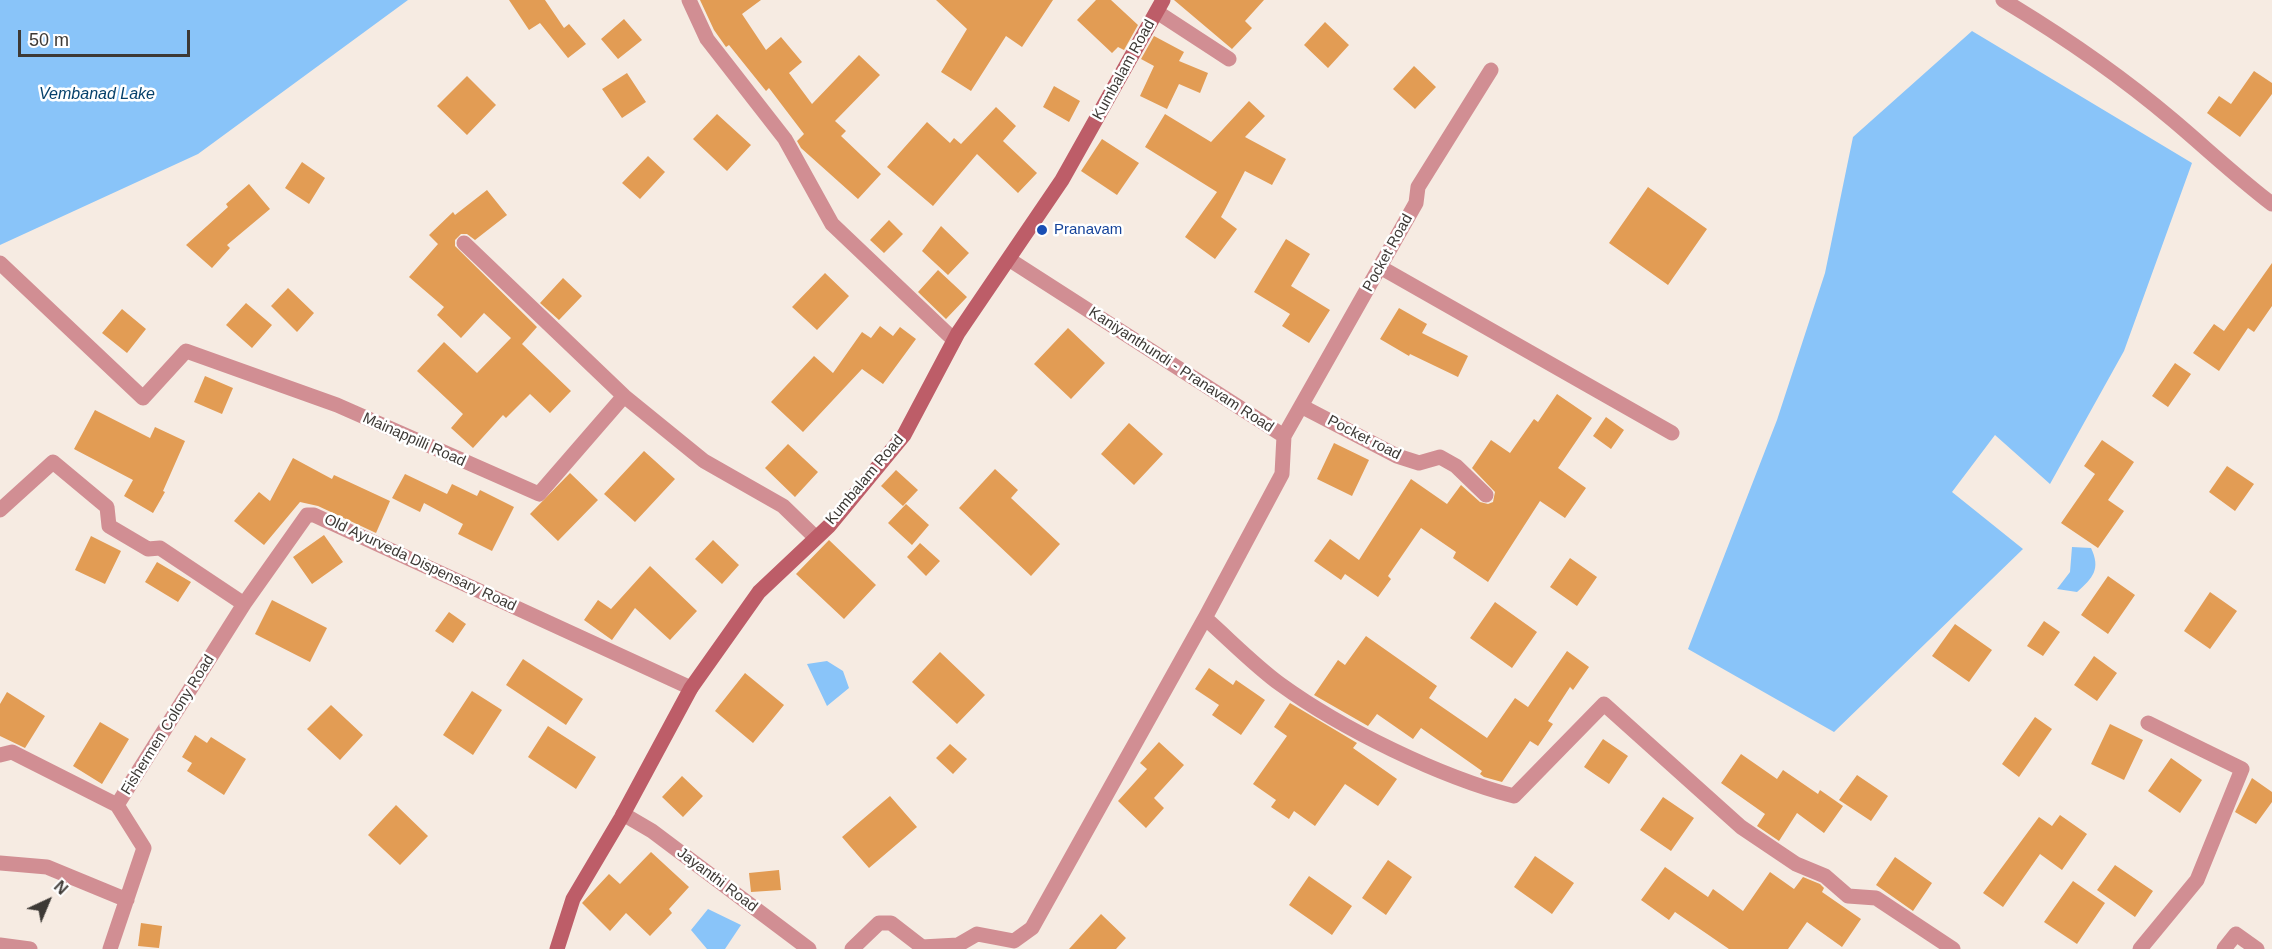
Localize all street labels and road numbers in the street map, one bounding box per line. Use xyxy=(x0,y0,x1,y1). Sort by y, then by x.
street label: Kumbalam Road xyxy=(1089,17,1159,123)
street label: Pocket Road xyxy=(1359,211,1417,295)
street label: Kaniyanthundi - Pranavam Road xyxy=(1085,303,1277,437)
street label: Mainappilli Road xyxy=(360,409,468,471)
street label: Pocket road xyxy=(1324,412,1404,464)
street label: Kumbalam Road xyxy=(822,431,908,529)
street label: Old Ayurveda Dispensary Road xyxy=(321,511,519,615)
street label: Fishermen Colony Road xyxy=(118,652,218,798)
street label: Jayanthi Road xyxy=(673,844,761,916)

